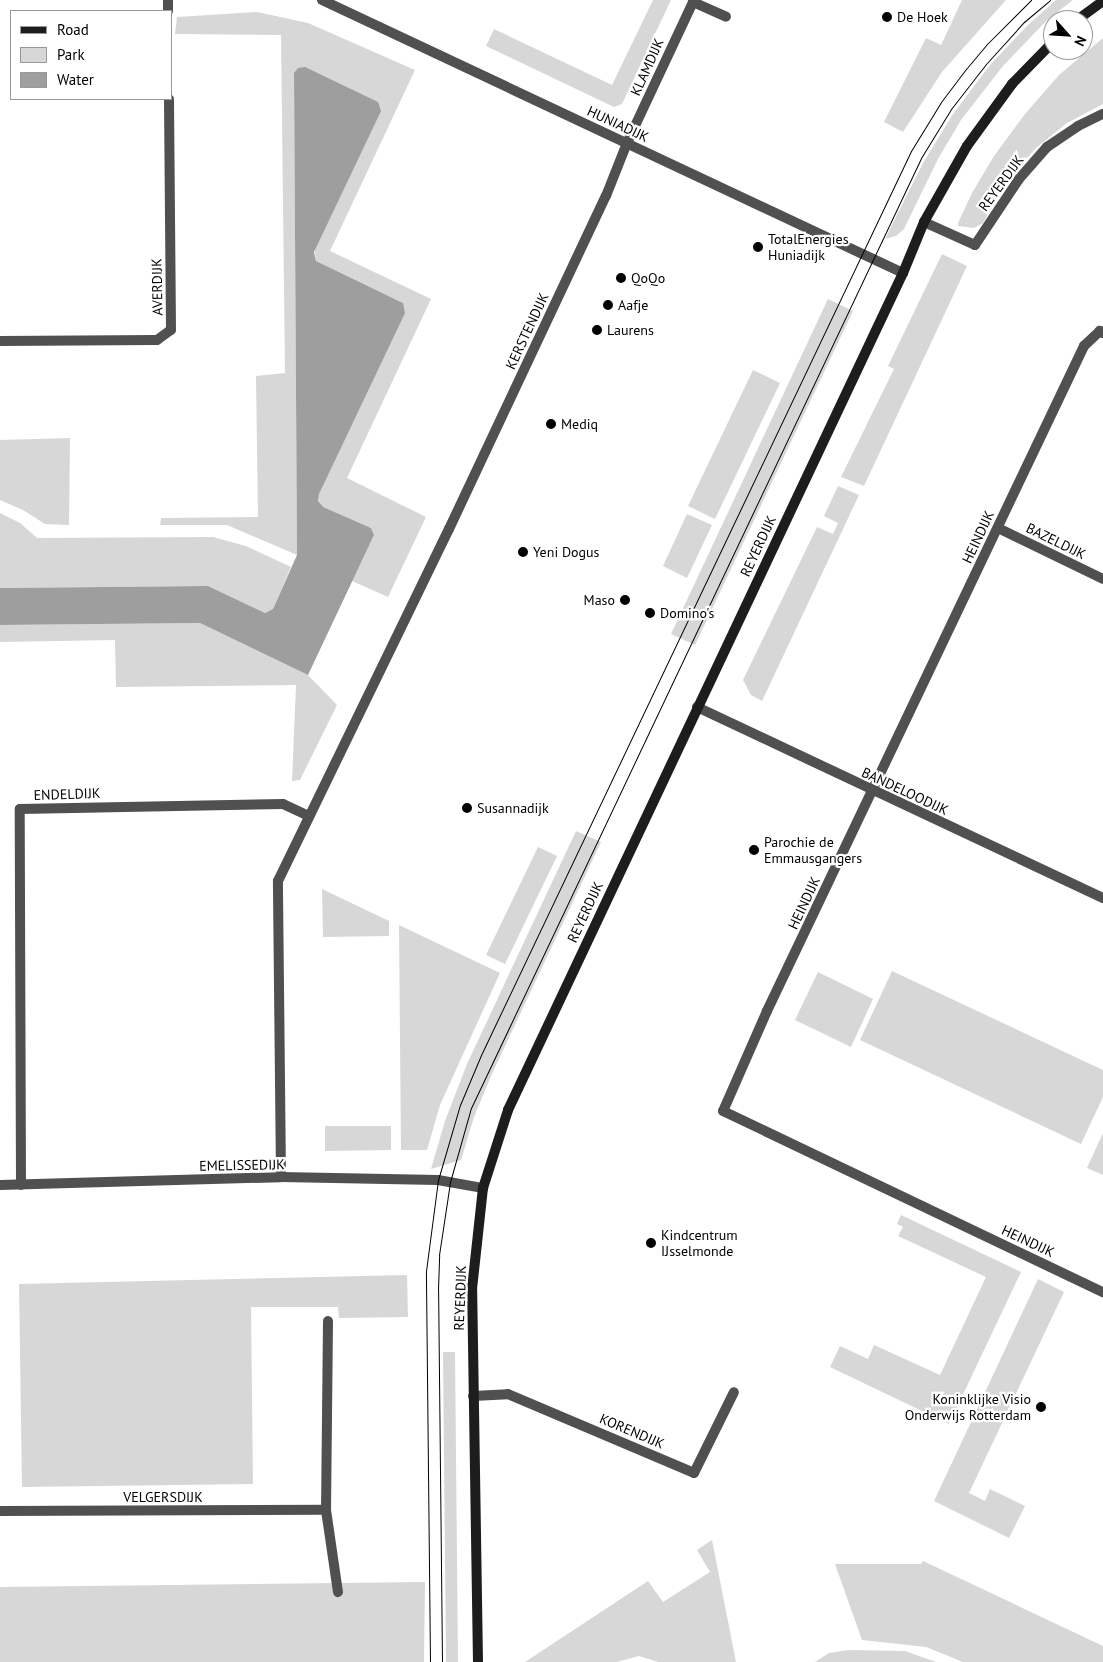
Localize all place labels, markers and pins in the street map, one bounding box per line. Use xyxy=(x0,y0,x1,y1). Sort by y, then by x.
place label: De Hoek xyxy=(897,9,948,25)
marker: De Hoek xyxy=(881,11,893,23)
place label: TotalEnergies Huniadijk xyxy=(768,231,849,264)
marker: TotalEnergies Huniadijk xyxy=(752,241,764,253)
place label: QoQo xyxy=(631,270,665,286)
marker: QoQo xyxy=(615,272,627,284)
place label: Aafje xyxy=(618,297,648,313)
marker: Aafje xyxy=(602,299,614,311)
place label: Laurens xyxy=(607,322,654,338)
marker: Laurens xyxy=(591,324,603,336)
place label: Mediq xyxy=(561,416,598,432)
marker: Mediq xyxy=(545,418,557,430)
place label: Yeni Dogus xyxy=(533,544,599,560)
marker: Yeni Dogus xyxy=(517,546,529,558)
place label: Maso xyxy=(584,592,615,608)
marker: Maso xyxy=(619,594,631,606)
place label: Domino's xyxy=(660,605,714,621)
marker: Domino's xyxy=(644,607,656,619)
place label: Susannadijk xyxy=(477,800,549,816)
marker: Susannadijk xyxy=(461,802,473,814)
place label: Parochie de Emmausgangers xyxy=(764,834,862,866)
marker: Parochie de Emmausgangers xyxy=(748,844,760,856)
place label: Kindcentrum IJsselmonde xyxy=(661,1227,738,1260)
marker: Kindcentrum IJsselmonde xyxy=(645,1237,657,1249)
place label: Koninklijke Visio Onderwijs Rotterdam xyxy=(905,1391,1031,1424)
marker: Koninklijke Visio Onderwijs Rotterdam xyxy=(1035,1401,1047,1413)

